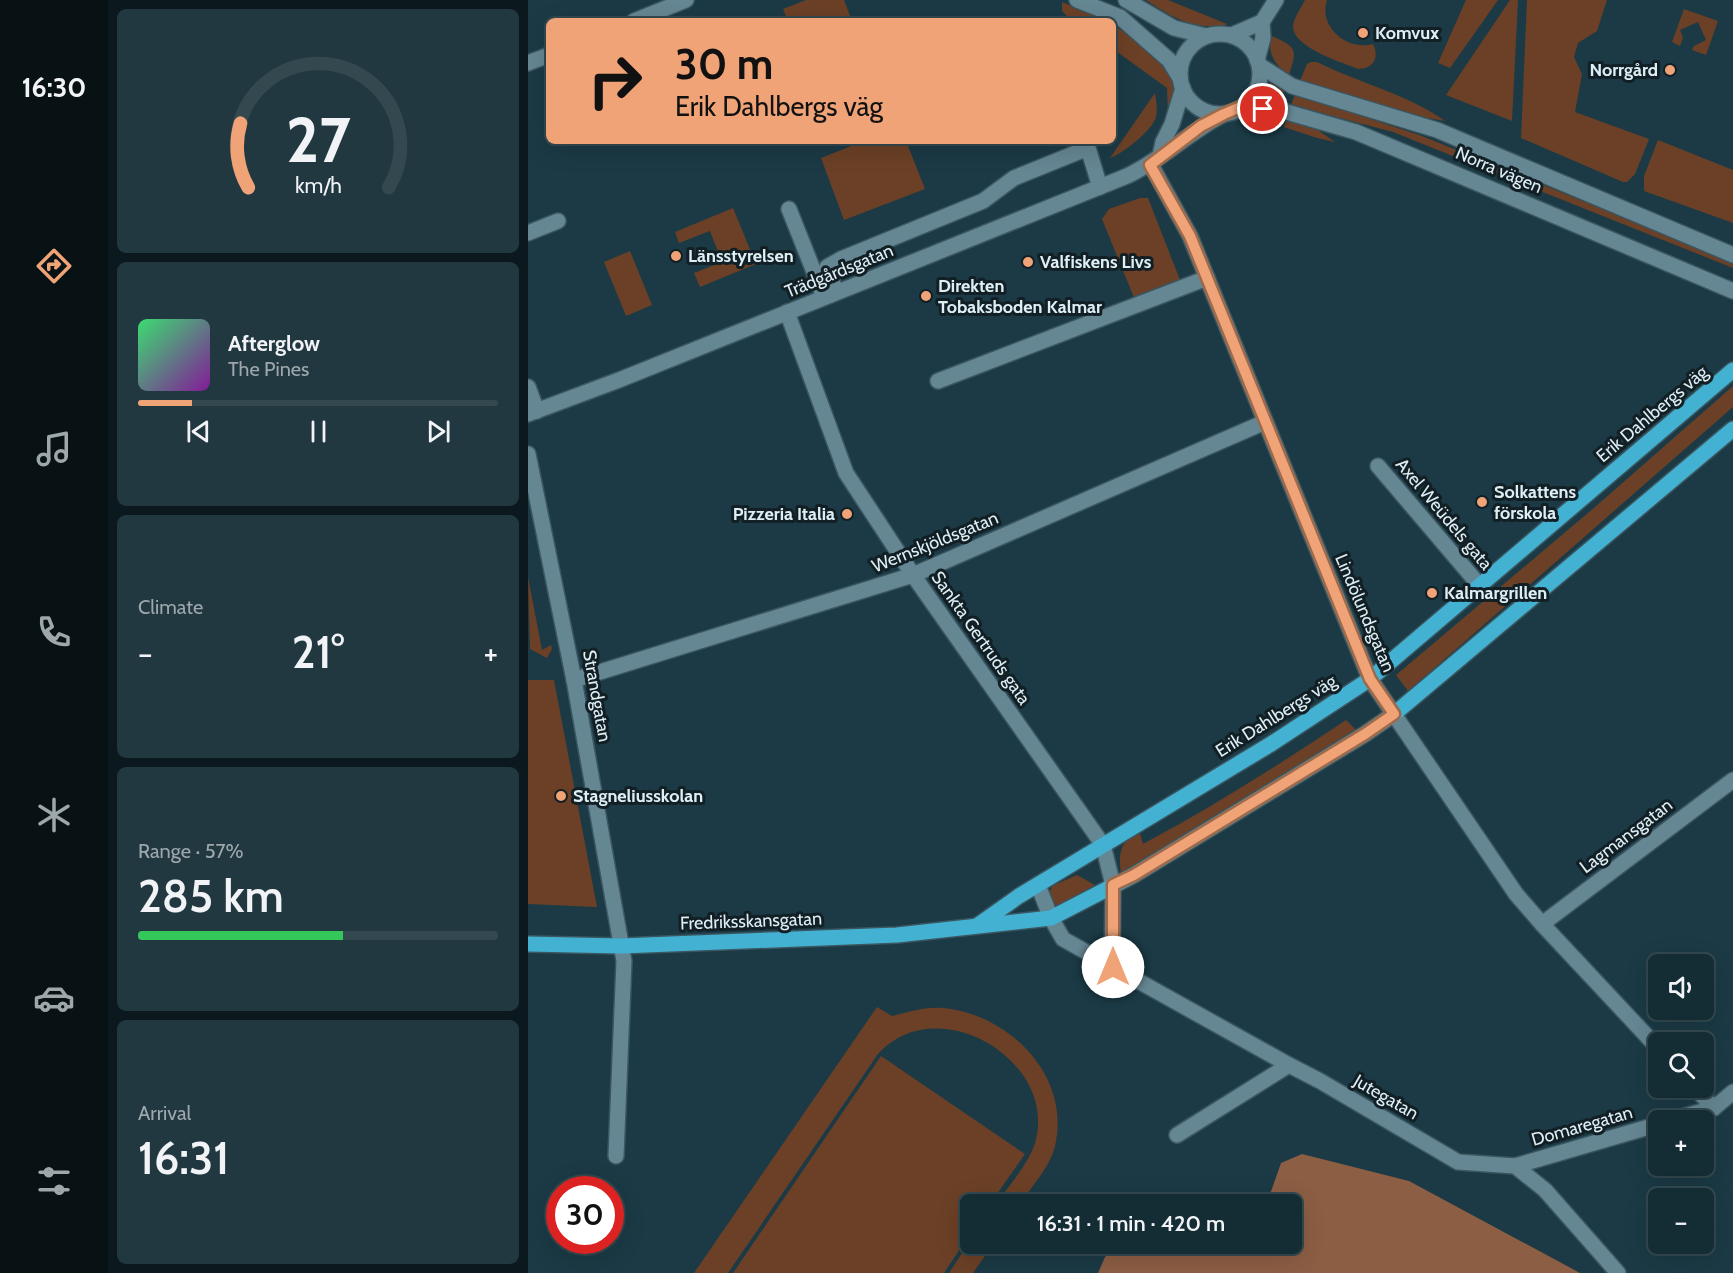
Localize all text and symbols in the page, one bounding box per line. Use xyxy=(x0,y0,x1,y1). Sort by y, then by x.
place label: Komvux xyxy=(1375,22,1439,44)
marker: Komvux xyxy=(1356,26,1370,40)
text: 30 m xyxy=(675,38,773,90)
icon: right xyxy=(576,42,654,120)
place label: Norrgård xyxy=(1589,59,1658,81)
marker: Norrgård xyxy=(1663,63,1677,77)
text: 16:30 xyxy=(22,71,86,104)
pin xyxy=(1237,83,1288,134)
text: Erik Dahlbergs väg xyxy=(675,90,883,123)
icon: arrive xyxy=(1246,92,1279,125)
text: 27 xyxy=(286,102,351,178)
street label: Norra vägen xyxy=(1452,142,1546,198)
text: km/h xyxy=(295,172,341,198)
street label: Trädgårdsgatan xyxy=(782,239,896,303)
icon: directions xyxy=(33,245,75,287)
place label: Länsstyrelsen xyxy=(688,245,794,267)
marker: Länsstyrelsen xyxy=(669,249,683,263)
place label: Valfiskens Livs xyxy=(1040,251,1152,273)
marker: Valfiskens Livs xyxy=(1021,255,1035,269)
place label: Direkten Tobaksboden Kalmar xyxy=(938,275,1102,318)
marker: Direkten Tobaksboden Kalmar xyxy=(919,289,933,303)
text: Afterglow xyxy=(228,330,320,357)
text: The Pines xyxy=(228,357,309,381)
street label: Erik Dahlbergs väg xyxy=(1592,360,1713,467)
icon: previous xyxy=(182,415,215,448)
icon: pause xyxy=(302,415,335,448)
icon: next xyxy=(422,415,455,448)
icon: music xyxy=(33,428,75,470)
street label: Axel Weüdels gata xyxy=(1391,454,1497,575)
place label: Solkattens förskola xyxy=(1494,481,1576,524)
marker: Solkattens förskola xyxy=(1475,495,1489,509)
place label: Pizzeria Italia xyxy=(733,503,835,525)
marker: Pizzeria Italia xyxy=(840,507,854,521)
street label: Wernskjöldsgatan xyxy=(869,507,1001,577)
street label: Lindölundsgatan xyxy=(1330,551,1400,675)
street label: Sankta Gertruds gata xyxy=(927,567,1035,709)
place label: Kalmargrillen xyxy=(1444,582,1547,604)
marker: Kalmargrillen xyxy=(1425,586,1439,600)
text: Climate xyxy=(138,595,203,619)
icon: phone xyxy=(33,611,75,653)
text: 21° xyxy=(292,625,344,679)
text: − xyxy=(138,633,153,673)
text: + xyxy=(483,633,498,673)
street label: Strandgatan xyxy=(578,648,616,744)
street label: Erik Dahlbergs väg xyxy=(1211,669,1341,762)
place label: Stagneliusskolan xyxy=(573,785,703,807)
marker: Stagneliusskolan xyxy=(554,789,568,803)
icon: climate xyxy=(33,794,75,836)
street label: Lagmansgatan xyxy=(1575,794,1677,878)
text: Range · 57% xyxy=(138,839,244,863)
text: 285 km xyxy=(138,869,284,923)
street label: Fredriksskansgatan xyxy=(680,908,822,934)
position arrow xyxy=(1081,935,1145,999)
map controls xyxy=(1648,954,1714,1254)
button: sound xyxy=(1648,954,1714,1020)
icon: car xyxy=(33,977,75,1019)
button: search xyxy=(1648,1032,1714,1098)
street label: Jutegatan xyxy=(1349,1069,1422,1124)
text: Arrival xyxy=(138,1101,191,1125)
street label: Domaregatan xyxy=(1529,1101,1635,1151)
button: + xyxy=(1648,1110,1714,1176)
text: 16:31 xyxy=(138,1131,229,1185)
icon: filters xyxy=(33,1160,75,1202)
speed limit sign: 30 xyxy=(546,1176,624,1254)
button: − xyxy=(1648,1188,1714,1254)
text: 16:31 · 1 min · 420 m xyxy=(1037,1210,1225,1237)

